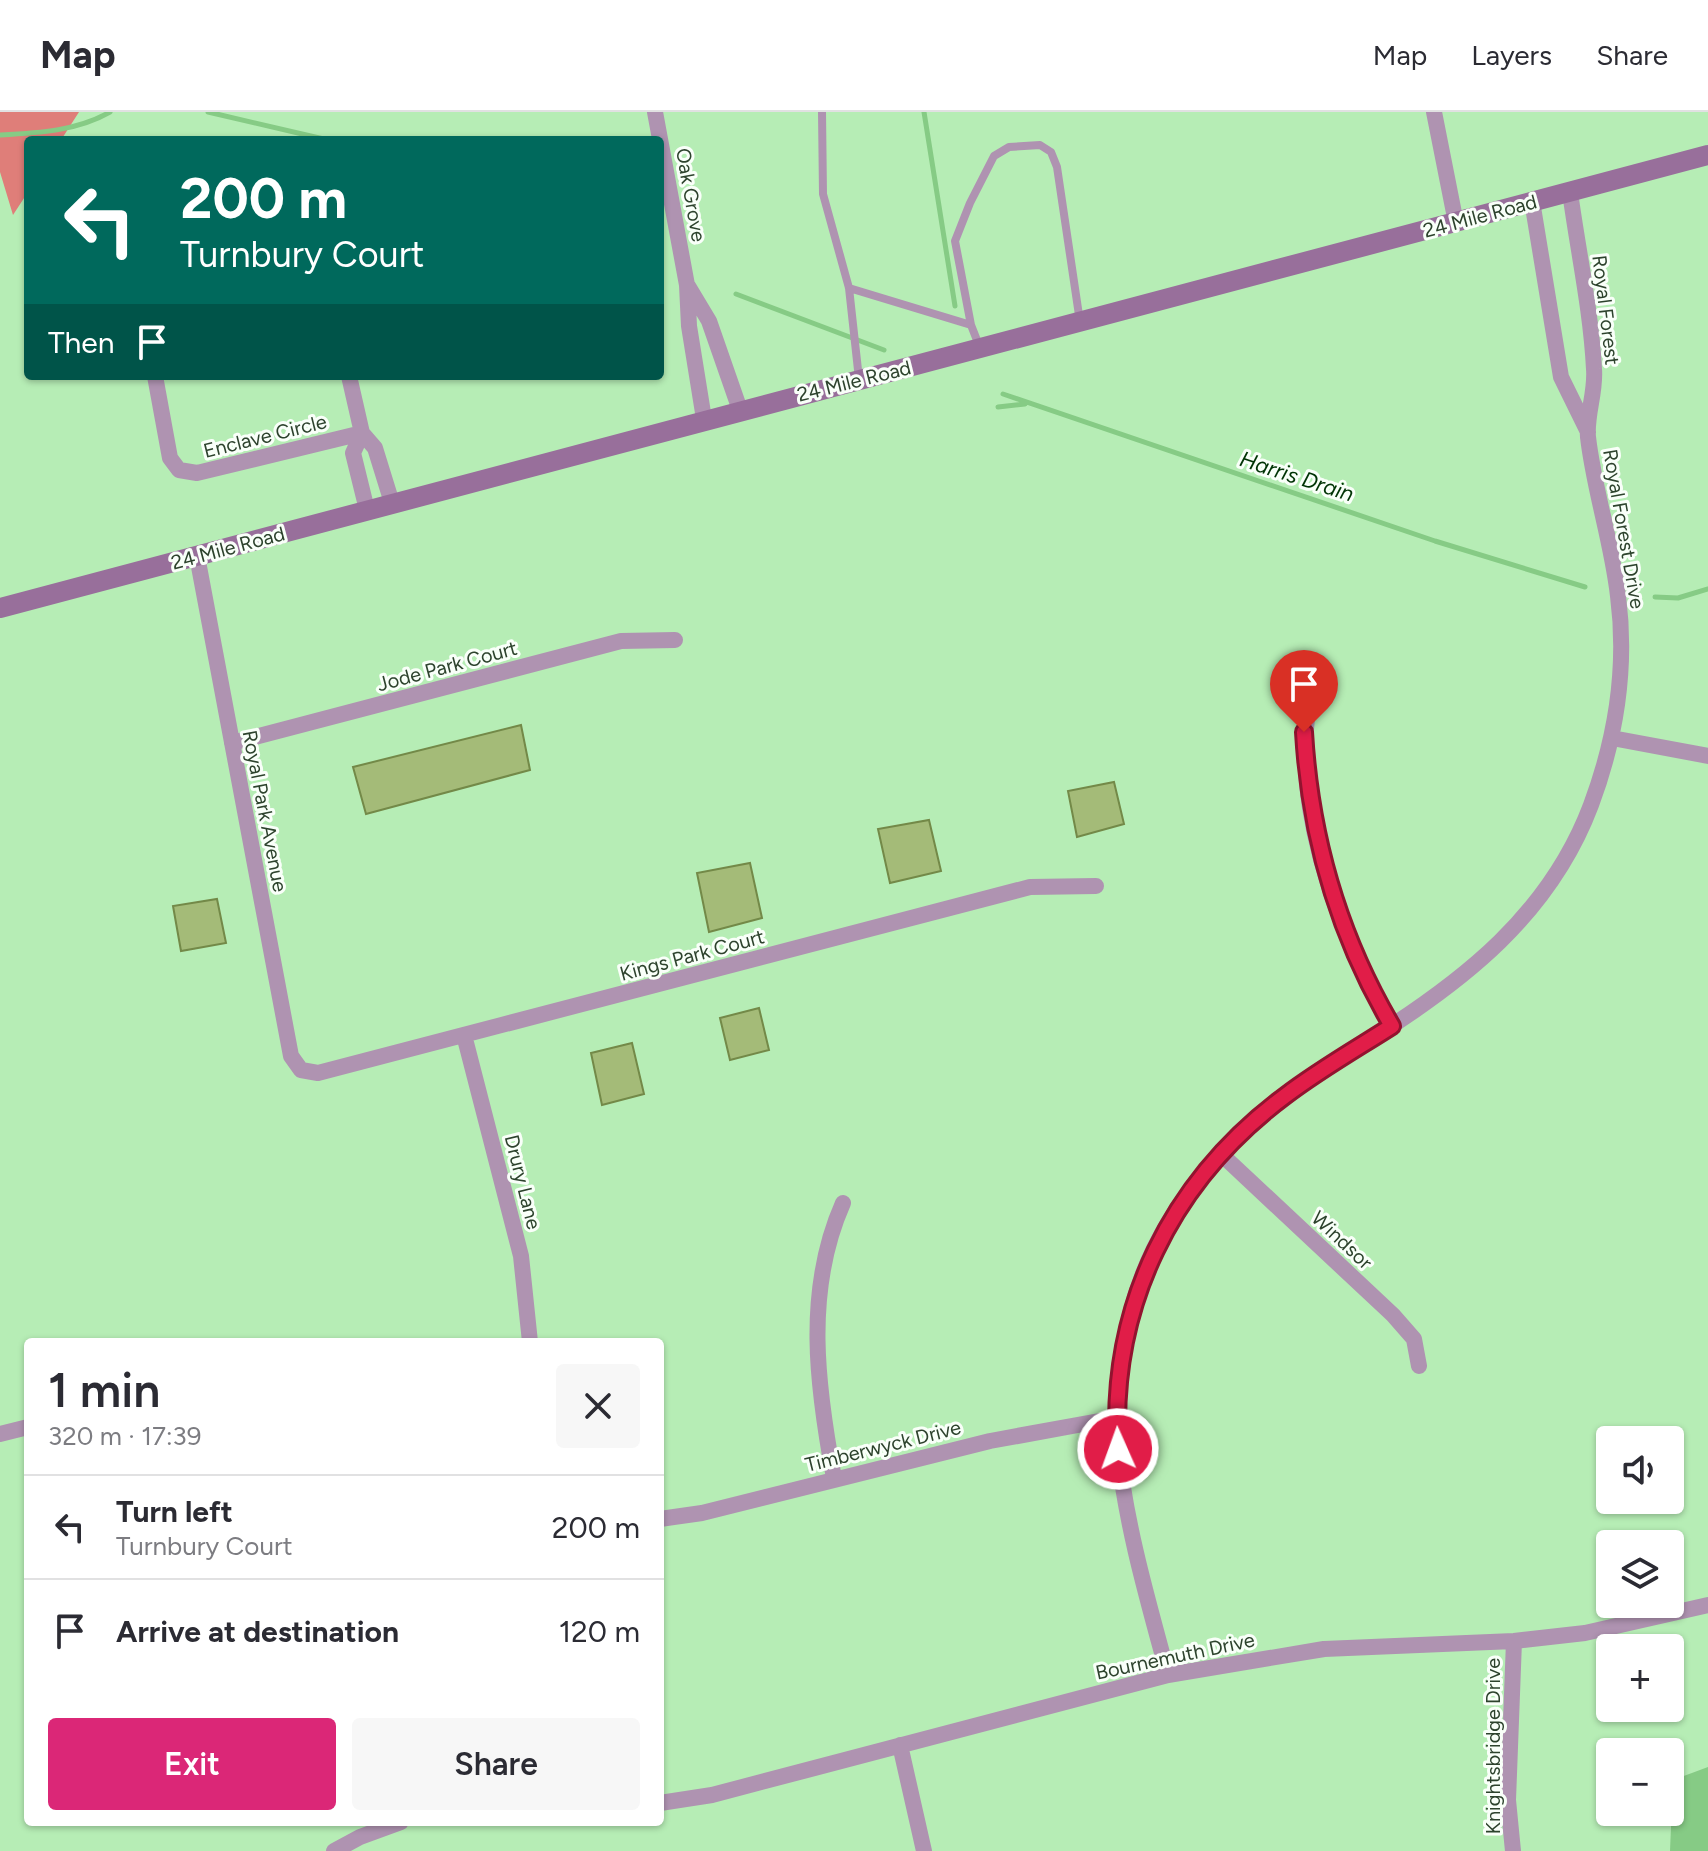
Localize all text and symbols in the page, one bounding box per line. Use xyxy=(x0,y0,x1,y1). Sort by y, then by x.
text: Map xyxy=(40,32,116,78)
text: Map xyxy=(1373,38,1427,72)
text: Layers xyxy=(1471,38,1552,72)
text: Share xyxy=(1596,38,1668,72)
street label: Oak Grove xyxy=(671,146,711,244)
text: 200 m xyxy=(180,165,347,232)
icon: left xyxy=(48,168,152,272)
street label: 24 Mile Road xyxy=(1421,189,1539,243)
text: Turnbury Court xyxy=(180,233,424,276)
street label: Royal Forest xyxy=(1587,254,1625,366)
icon: arrive xyxy=(130,320,174,364)
text: Then xyxy=(48,324,114,361)
street label: 24 Mile Road xyxy=(795,355,913,407)
street label: Enclave Circle xyxy=(201,409,329,463)
water label: Harris Drain xyxy=(1236,445,1357,508)
street label: Royal Forest Drive xyxy=(1598,447,1650,611)
street label: 24 Mile Road xyxy=(169,521,287,575)
street label: Jode Park Court xyxy=(374,636,520,696)
pin xyxy=(1270,650,1338,732)
icon: arrive xyxy=(1282,662,1326,706)
street label: Royal Park Avenue xyxy=(238,728,292,894)
street label: Kings Park Court xyxy=(617,924,767,986)
street label: Drury Lane xyxy=(500,1132,546,1232)
street label: Windsor xyxy=(1307,1206,1378,1274)
text: 1 min xyxy=(48,1361,160,1419)
button: close xyxy=(556,1364,640,1448)
position arrow xyxy=(1076,1407,1160,1491)
street label: Timberwyck Drive xyxy=(803,1415,963,1477)
text: 320 m · 17:39 xyxy=(48,1420,201,1452)
map controls xyxy=(1596,1426,1684,1826)
button: sound xyxy=(1596,1426,1684,1514)
text: Turn left xyxy=(116,1493,233,1530)
icon: left xyxy=(48,1505,92,1549)
text: 200 m xyxy=(552,1509,640,1546)
text: Turnbury Court xyxy=(116,1530,293,1562)
button: layers xyxy=(1596,1530,1684,1618)
icon: arrive xyxy=(48,1609,92,1653)
text: Arrive at destination xyxy=(116,1613,399,1650)
text: 120 m xyxy=(559,1613,640,1650)
street label: Bournemuth Drive xyxy=(1093,1627,1257,1685)
button: + xyxy=(1596,1634,1684,1722)
street label: Knightsbridge Drive xyxy=(1481,1658,1505,1834)
button: Exit xyxy=(48,1718,336,1810)
button: Share xyxy=(352,1718,640,1810)
button: − xyxy=(1596,1738,1684,1826)

